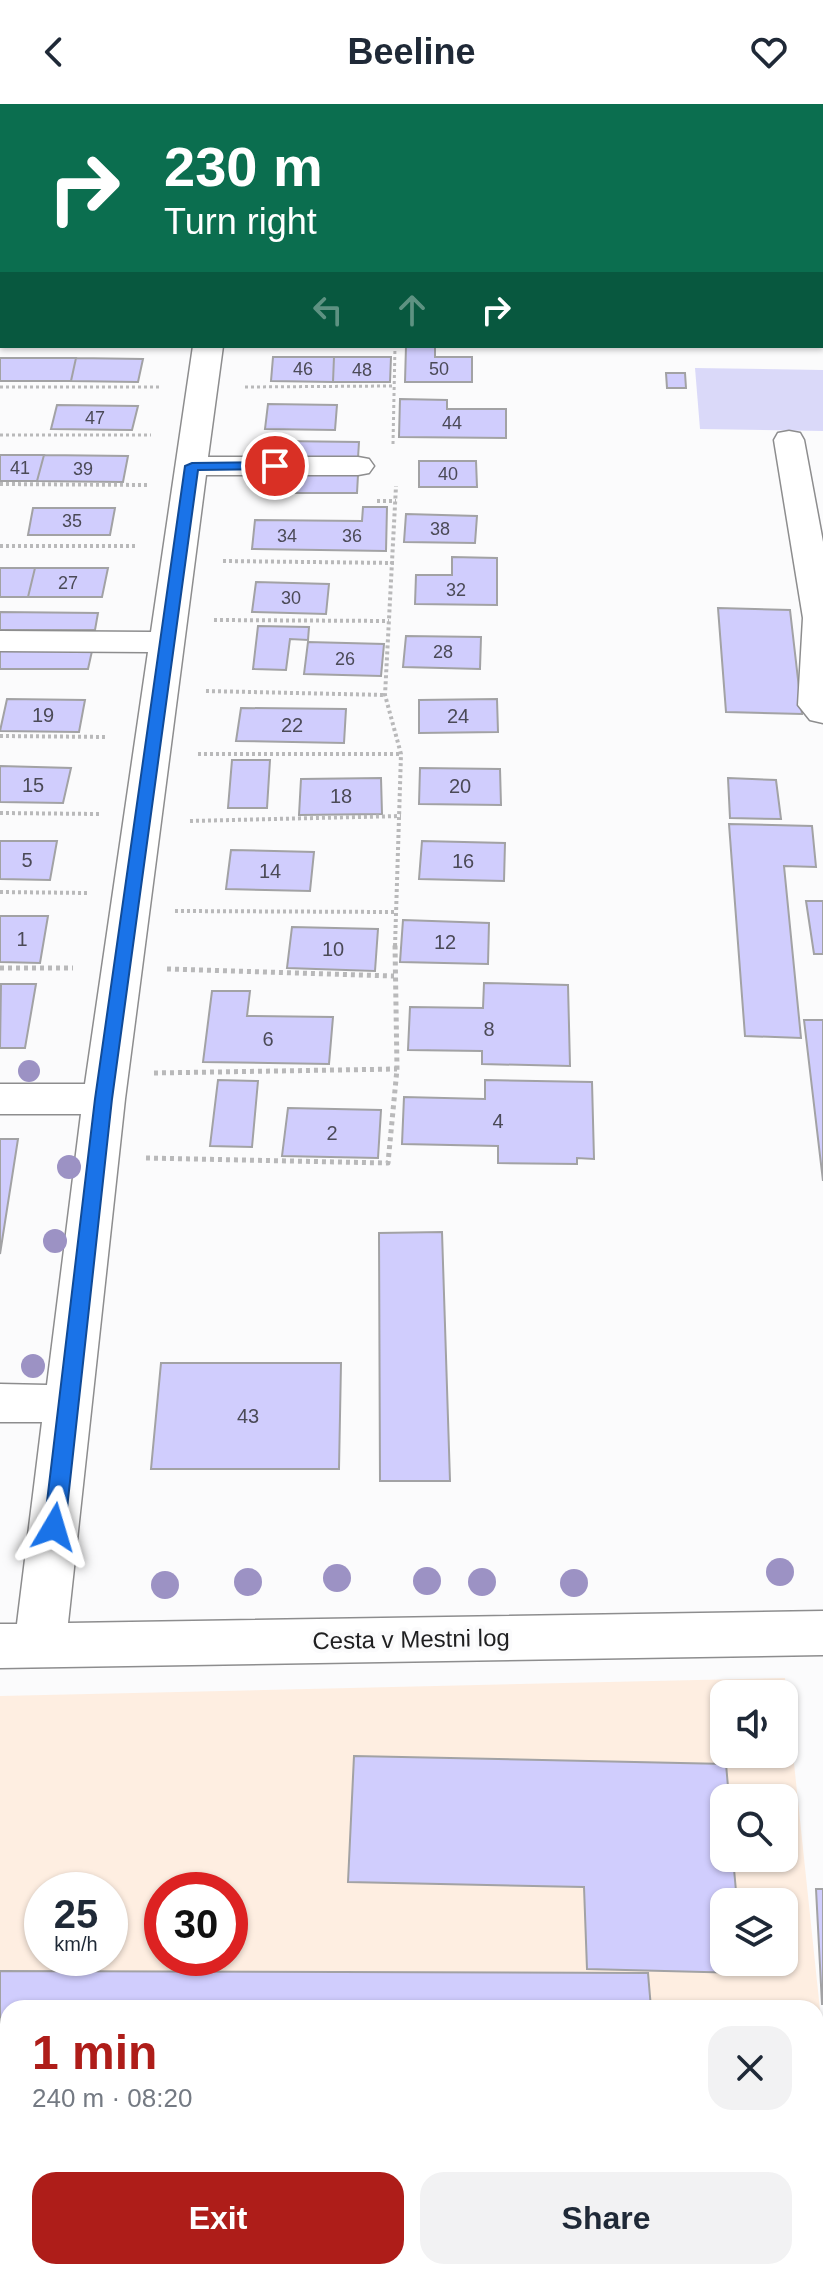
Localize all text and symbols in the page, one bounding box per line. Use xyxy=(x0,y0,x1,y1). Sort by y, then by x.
icon: back xyxy=(32,30,76,74)
icon: heart xyxy=(747,30,791,74)
text: Beeline xyxy=(347,31,476,72)
text: 230 m xyxy=(164,135,323,198)
icon: right xyxy=(32,136,136,240)
text: Turn right xyxy=(164,201,317,242)
icon: left xyxy=(306,288,350,332)
icon: ahead xyxy=(390,288,434,332)
icon: right xyxy=(474,288,518,332)
house number: 46 xyxy=(293,359,313,379)
house number: 50 xyxy=(429,359,449,379)
house number: 48 xyxy=(352,360,372,380)
house number: 47 xyxy=(85,408,105,428)
house number: 44 xyxy=(442,413,462,433)
pin xyxy=(241,432,309,500)
icon: arrive xyxy=(253,444,297,488)
house number: 41 xyxy=(10,458,30,478)
house number: 39 xyxy=(73,459,93,479)
house number: 40 xyxy=(438,464,458,484)
house number: 35 xyxy=(62,511,82,531)
house number: 38 xyxy=(430,519,450,539)
house number: 34 xyxy=(277,526,297,546)
house number: 36 xyxy=(342,526,362,546)
house number: 27 xyxy=(58,573,78,593)
house number: 32 xyxy=(446,580,466,600)
house number: 30 xyxy=(281,588,301,608)
house number: 28 xyxy=(433,642,453,662)
house number: 26 xyxy=(335,649,355,669)
house number: 19 xyxy=(32,704,54,726)
house number: 24 xyxy=(447,705,469,727)
house number: 22 xyxy=(281,714,303,736)
house number: 15 xyxy=(22,774,44,796)
house number: 20 xyxy=(449,775,471,797)
house number: 18 xyxy=(330,785,352,807)
house number: 5 xyxy=(21,849,33,871)
house number: 16 xyxy=(452,850,474,872)
house number: 14 xyxy=(259,860,281,882)
house number: 1 xyxy=(16,928,28,950)
house number: 12 xyxy=(434,931,456,953)
house number: 10 xyxy=(322,938,344,960)
house number: 8 xyxy=(483,1018,495,1040)
house number: 6 xyxy=(262,1028,274,1050)
house number: 4 xyxy=(492,1110,504,1132)
house number: 2 xyxy=(326,1122,338,1144)
house number: 43 xyxy=(237,1405,259,1427)
position arrow xyxy=(12,1485,96,1569)
street label: Cesta v Mestni log xyxy=(312,1624,510,1654)
map controls xyxy=(710,1680,798,1976)
button: sound xyxy=(710,1680,798,1768)
button: search xyxy=(710,1784,798,1872)
speed limit sign: 30 xyxy=(144,1872,248,1976)
button: layers xyxy=(710,1888,798,1976)
text: 25 xyxy=(54,1892,98,1936)
text: km/h xyxy=(54,1933,98,1955)
text: 1 min xyxy=(32,2026,157,2079)
button: close xyxy=(708,2026,792,2110)
text: 240 m · 08:20 xyxy=(32,2083,192,2113)
button: Exit xyxy=(32,2172,404,2264)
button: Share xyxy=(420,2172,792,2264)

